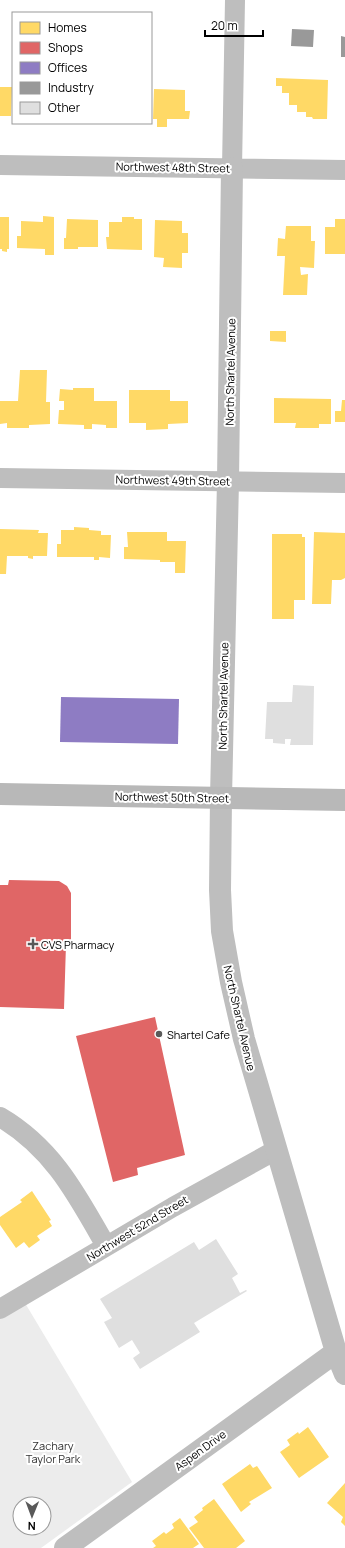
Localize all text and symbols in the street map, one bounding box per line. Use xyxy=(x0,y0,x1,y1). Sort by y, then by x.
legend xyxy=(12,12,152,124)
scale bar xyxy=(205,12,263,38)
text: 20 m xyxy=(211,17,238,34)
text: Homes xyxy=(48,19,87,36)
text: Shops xyxy=(48,39,83,56)
text: Offices xyxy=(48,59,87,76)
text: Industry xyxy=(48,79,94,96)
text: Other xyxy=(48,99,81,116)
street label: Northwest 48th Street xyxy=(116,159,230,175)
street label: North Shartel Avenue xyxy=(222,318,238,426)
street label: Northwest 49th Street xyxy=(116,472,230,488)
street label: North Shartel Avenue xyxy=(215,642,231,750)
street label: Northwest 50th Street xyxy=(115,789,229,805)
place label: CVS Pharmacy xyxy=(41,937,115,952)
marker: CVS Pharmacy xyxy=(28,939,38,949)
street label: North Shartel Avenue xyxy=(221,964,260,1073)
place label: Shartel Cafe xyxy=(167,1027,230,1042)
marker: Shartel Cafe xyxy=(154,1029,164,1039)
street label: Northwest 52nd Street xyxy=(84,1192,190,1264)
street label: Aspen Drive xyxy=(171,1426,229,1474)
park label: Zachary Taylor Park xyxy=(26,1438,81,1466)
north arrow xyxy=(12,1496,52,1536)
text: N xyxy=(28,1519,36,1534)

